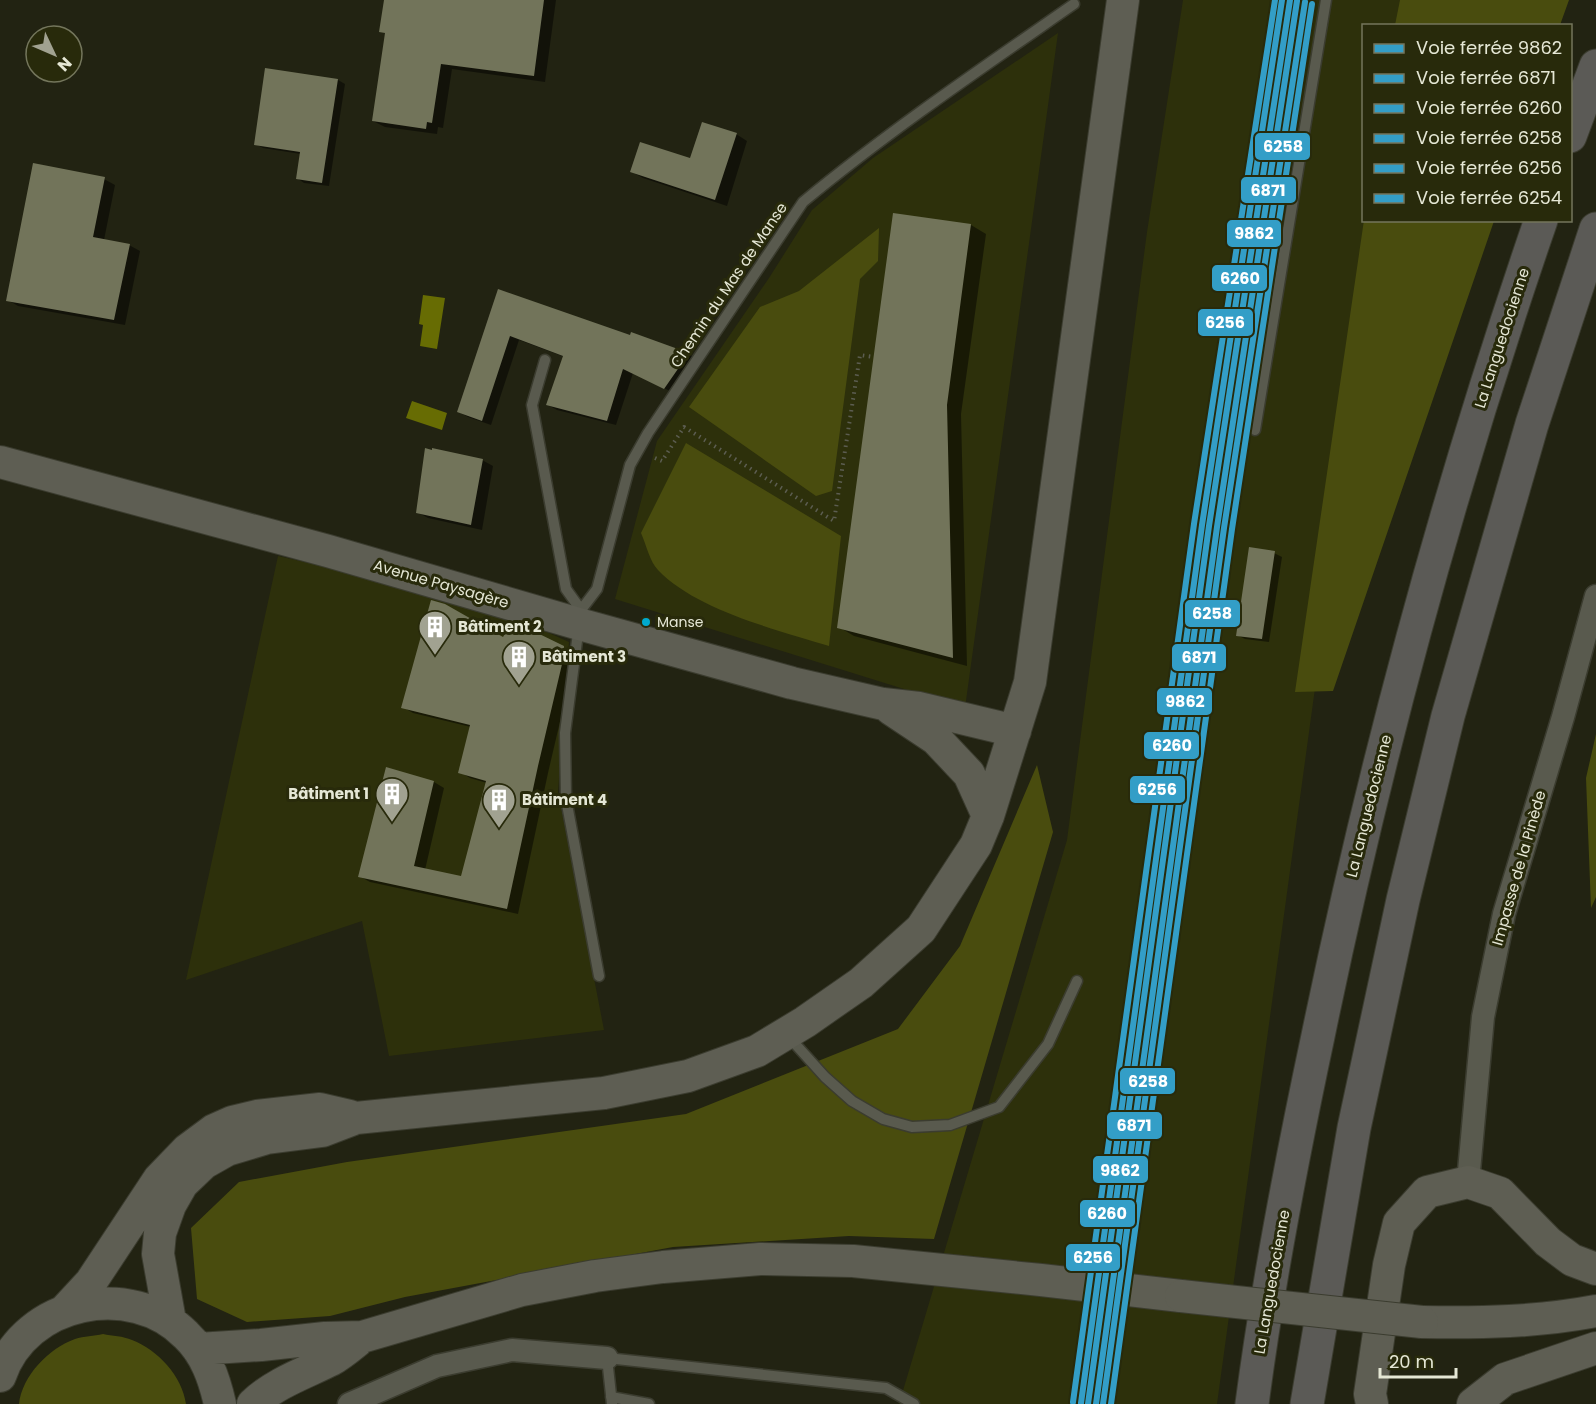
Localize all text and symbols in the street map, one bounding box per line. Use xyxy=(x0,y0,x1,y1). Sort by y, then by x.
north arrow xyxy=(24,24,84,84)
legend xyxy=(1362,24,1572,222)
text: Voie ferrée 9862 xyxy=(1416,35,1562,60)
text: N xyxy=(52,52,77,76)
text: Voie ferrée 6871 xyxy=(1416,65,1556,90)
text: Voie ferrée 6260 xyxy=(1416,95,1562,120)
text: Voie ferrée 6258 xyxy=(1416,125,1562,150)
line badge: 6258 xyxy=(1254,132,1311,161)
text: 6258 xyxy=(1263,135,1303,158)
text: Voie ferrée 6256 xyxy=(1416,155,1562,180)
line badge: 6871 xyxy=(1240,176,1297,204)
text: 6871 xyxy=(1250,179,1286,202)
text: Voie ferrée 6254 xyxy=(1416,185,1562,210)
street label: Chemin du Mas de Manse xyxy=(665,198,792,371)
line badge: 9862 xyxy=(1226,219,1282,248)
text: 9862 xyxy=(1234,222,1274,245)
line badge: 6260 xyxy=(1211,264,1268,292)
street label: La Languedocienne xyxy=(1469,265,1534,411)
text: 6260 xyxy=(1220,267,1260,290)
line badge: 6256 xyxy=(1197,308,1254,337)
text: 6256 xyxy=(1205,311,1245,334)
street label: Avenue Paysagère xyxy=(371,554,511,613)
line badge: 6258 xyxy=(1184,599,1241,628)
text: 6258 xyxy=(1192,602,1232,625)
building icon: Bâtiment 2 xyxy=(417,609,453,656)
place label: Manse xyxy=(657,612,704,632)
place label: Bâtiment 2 xyxy=(458,616,542,637)
marker: Manse xyxy=(640,616,652,628)
building icon: Bâtiment 3 xyxy=(501,639,537,686)
line badge: 6871 xyxy=(1171,643,1227,672)
place label: Bâtiment 3 xyxy=(542,646,626,667)
text: 6871 xyxy=(1181,646,1217,669)
line badge: 9862 xyxy=(1156,687,1213,716)
text: 9862 xyxy=(1165,690,1205,713)
line badge: 6260 xyxy=(1143,731,1200,760)
street label: La Languedocienne xyxy=(1341,732,1396,879)
text: 6260 xyxy=(1152,734,1192,757)
line badge: 6256 xyxy=(1129,775,1186,804)
building icon: Bâtiment 1 xyxy=(374,776,410,823)
text: 6256 xyxy=(1137,778,1177,801)
building icon: Bâtiment 4 xyxy=(481,782,517,829)
place label: Bâtiment 1 xyxy=(288,783,369,804)
street label: Impasse de la Pinède xyxy=(1486,788,1551,948)
place label: Bâtiment 4 xyxy=(522,789,607,810)
line badge: 6258 xyxy=(1119,1067,1176,1095)
text: 6258 xyxy=(1128,1070,1168,1093)
line badge: 6871 xyxy=(1106,1111,1163,1140)
text: 6871 xyxy=(1116,1114,1152,1137)
line badge: 9862 xyxy=(1092,1155,1149,1184)
text: 9862 xyxy=(1100,1159,1140,1182)
line badge: 6260 xyxy=(1079,1199,1136,1228)
text: 6260 xyxy=(1087,1202,1127,1225)
street label: La Languedocienne xyxy=(1248,1208,1295,1356)
line badge: 6256 xyxy=(1065,1243,1121,1272)
text: 6256 xyxy=(1073,1246,1113,1269)
scale bar xyxy=(1380,1341,1456,1379)
text: 20 m xyxy=(1389,1349,1434,1374)

